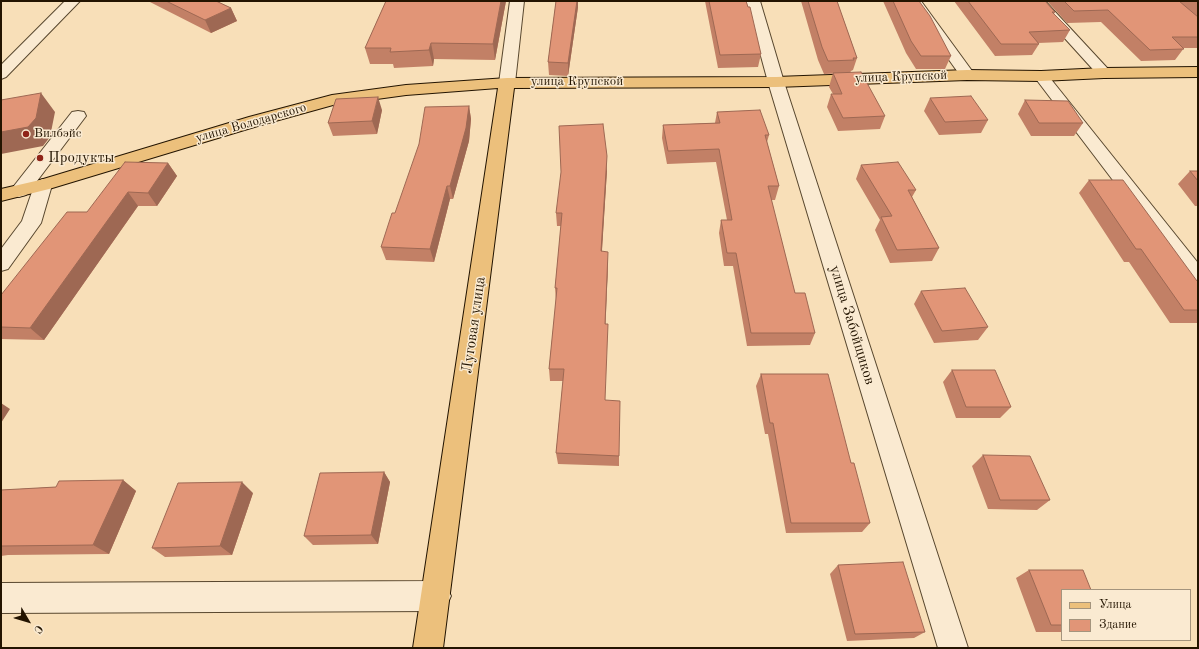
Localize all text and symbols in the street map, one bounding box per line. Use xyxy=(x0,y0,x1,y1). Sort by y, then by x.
street label: улица Крупской xyxy=(855,68,947,86)
street label: улица Крупской xyxy=(531,74,623,90)
street label: улица Володарского xyxy=(194,100,308,146)
place label: Вилбэйс xyxy=(34,126,81,142)
marker: Вилбэйс xyxy=(21,129,31,139)
place label: Продукты xyxy=(48,149,114,167)
marker: Продукты xyxy=(35,153,45,163)
street label: улица Забойщиков xyxy=(825,263,879,387)
street label: Луговая улица xyxy=(458,275,490,375)
legend xyxy=(1061,589,1191,641)
text: Улица xyxy=(1099,599,1132,611)
north arrow xyxy=(8,601,48,641)
text: Здание xyxy=(1099,619,1137,631)
text: С xyxy=(31,622,44,635)

